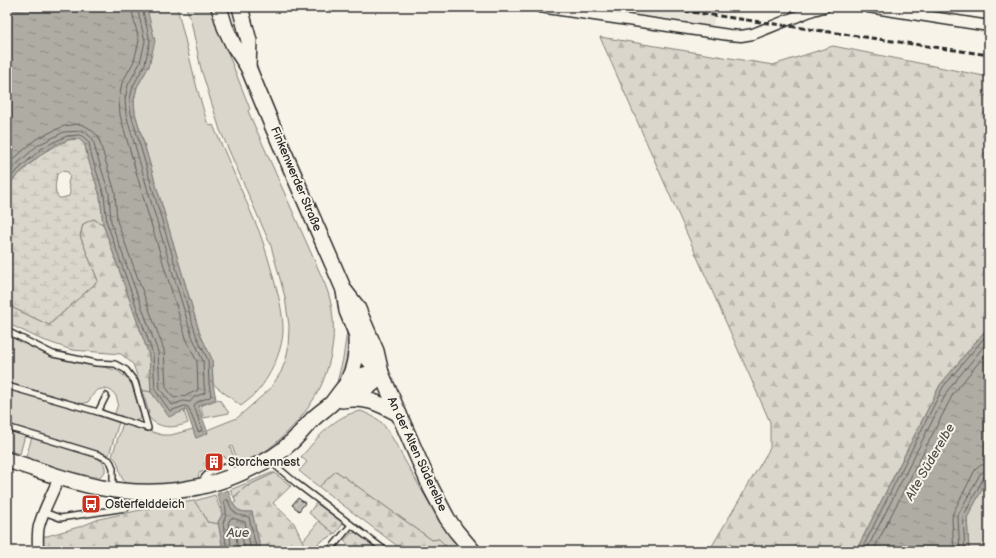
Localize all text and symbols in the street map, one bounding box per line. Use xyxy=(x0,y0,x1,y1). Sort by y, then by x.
street label: Finkenwerder Straße xyxy=(267,124,325,234)
street label: An der Alten Süderelbe xyxy=(384,394,450,514)
water label: Alte Süderelbe xyxy=(901,420,959,504)
building icon: Storchennest xyxy=(203,451,225,473)
place label: Storchennest xyxy=(228,455,300,470)
bus stop icon: Osterfelddeich xyxy=(80,493,102,515)
place label: Osterfelddeich xyxy=(105,497,185,512)
water label: Aue xyxy=(226,525,250,541)

